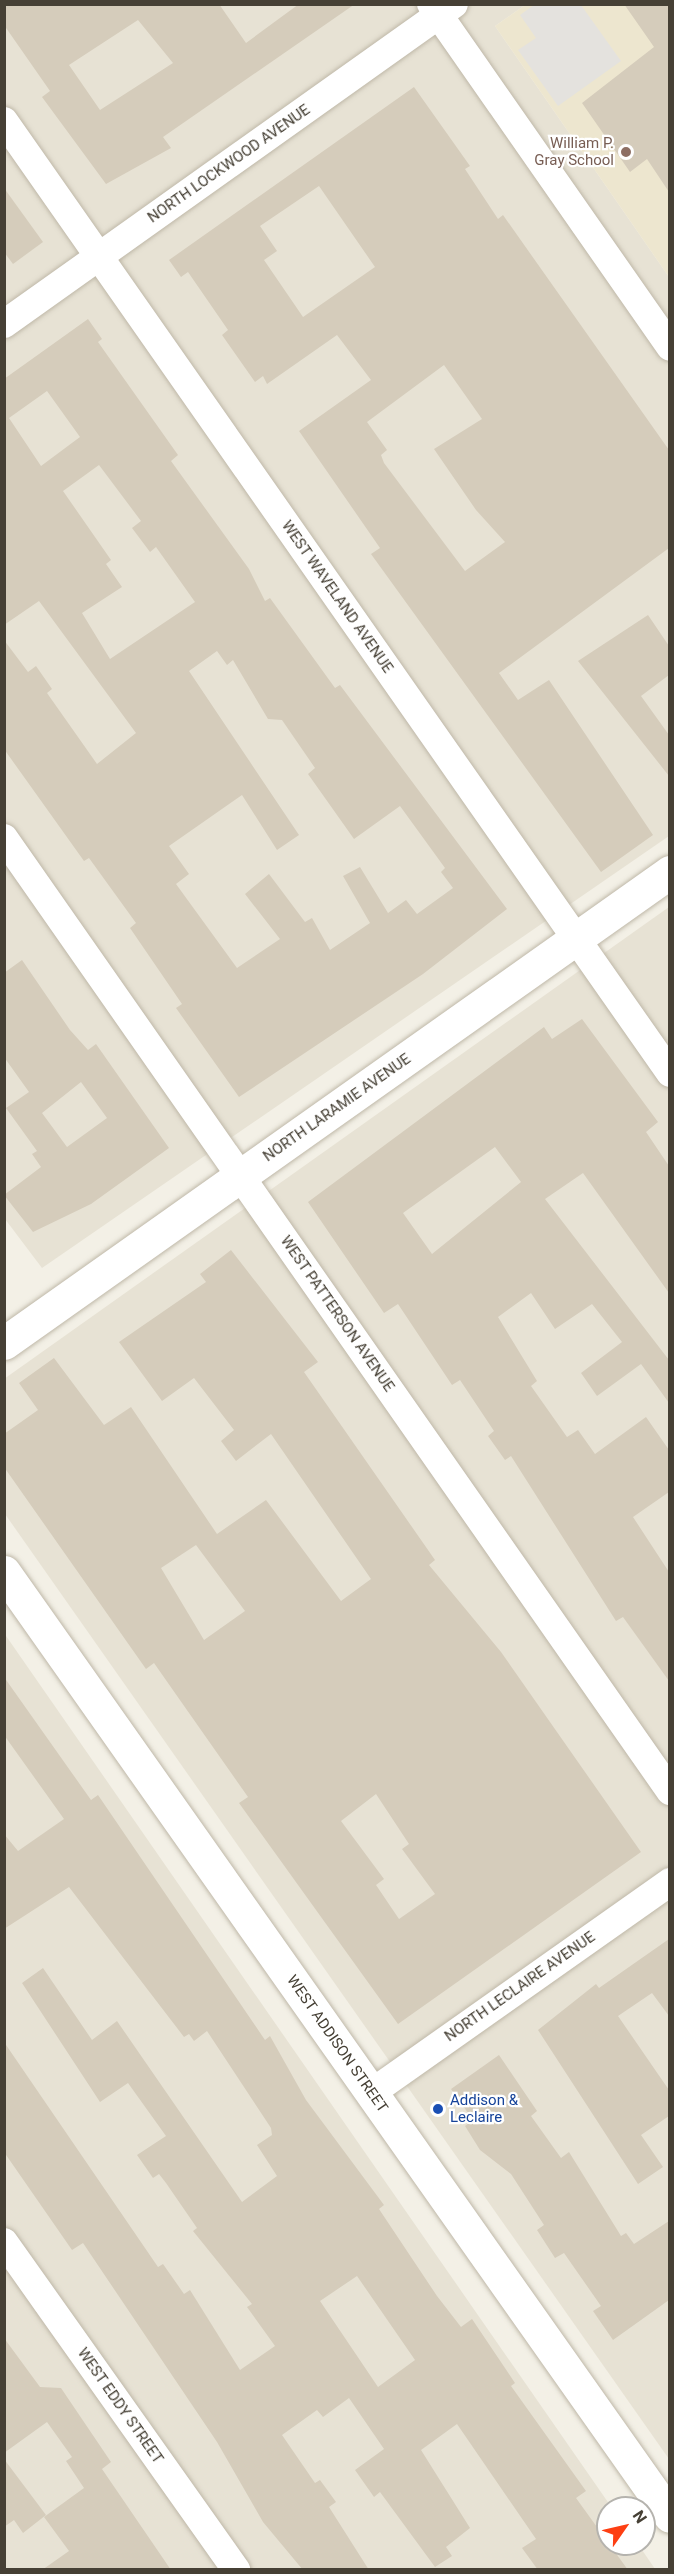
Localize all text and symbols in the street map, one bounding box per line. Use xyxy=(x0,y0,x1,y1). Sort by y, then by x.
street label: NORTH LOCKWOOD AVENUE xyxy=(144,101,314,227)
place label: William P. Gray School xyxy=(534,134,614,169)
marker: William P. Gray School xyxy=(619,145,633,159)
street label: WEST WAVELAND AVENUE xyxy=(277,517,397,677)
street label: NORTH LARAMIE AVENUE xyxy=(260,1050,414,1166)
street label: WEST PATTERSON AVENUE xyxy=(276,1233,398,1395)
street label: NORTH LECLAIRE AVENUE xyxy=(441,1928,599,2046)
street label: WEST ADDISON STREET xyxy=(283,1972,391,2116)
place label: Addison & Leclaire xyxy=(450,2091,518,2126)
marker: Addison & Leclaire xyxy=(431,2102,445,2116)
street label: WEST EDDY STREET xyxy=(73,2345,167,2467)
north arrow xyxy=(596,2496,656,2556)
text: N xyxy=(629,2507,651,2527)

